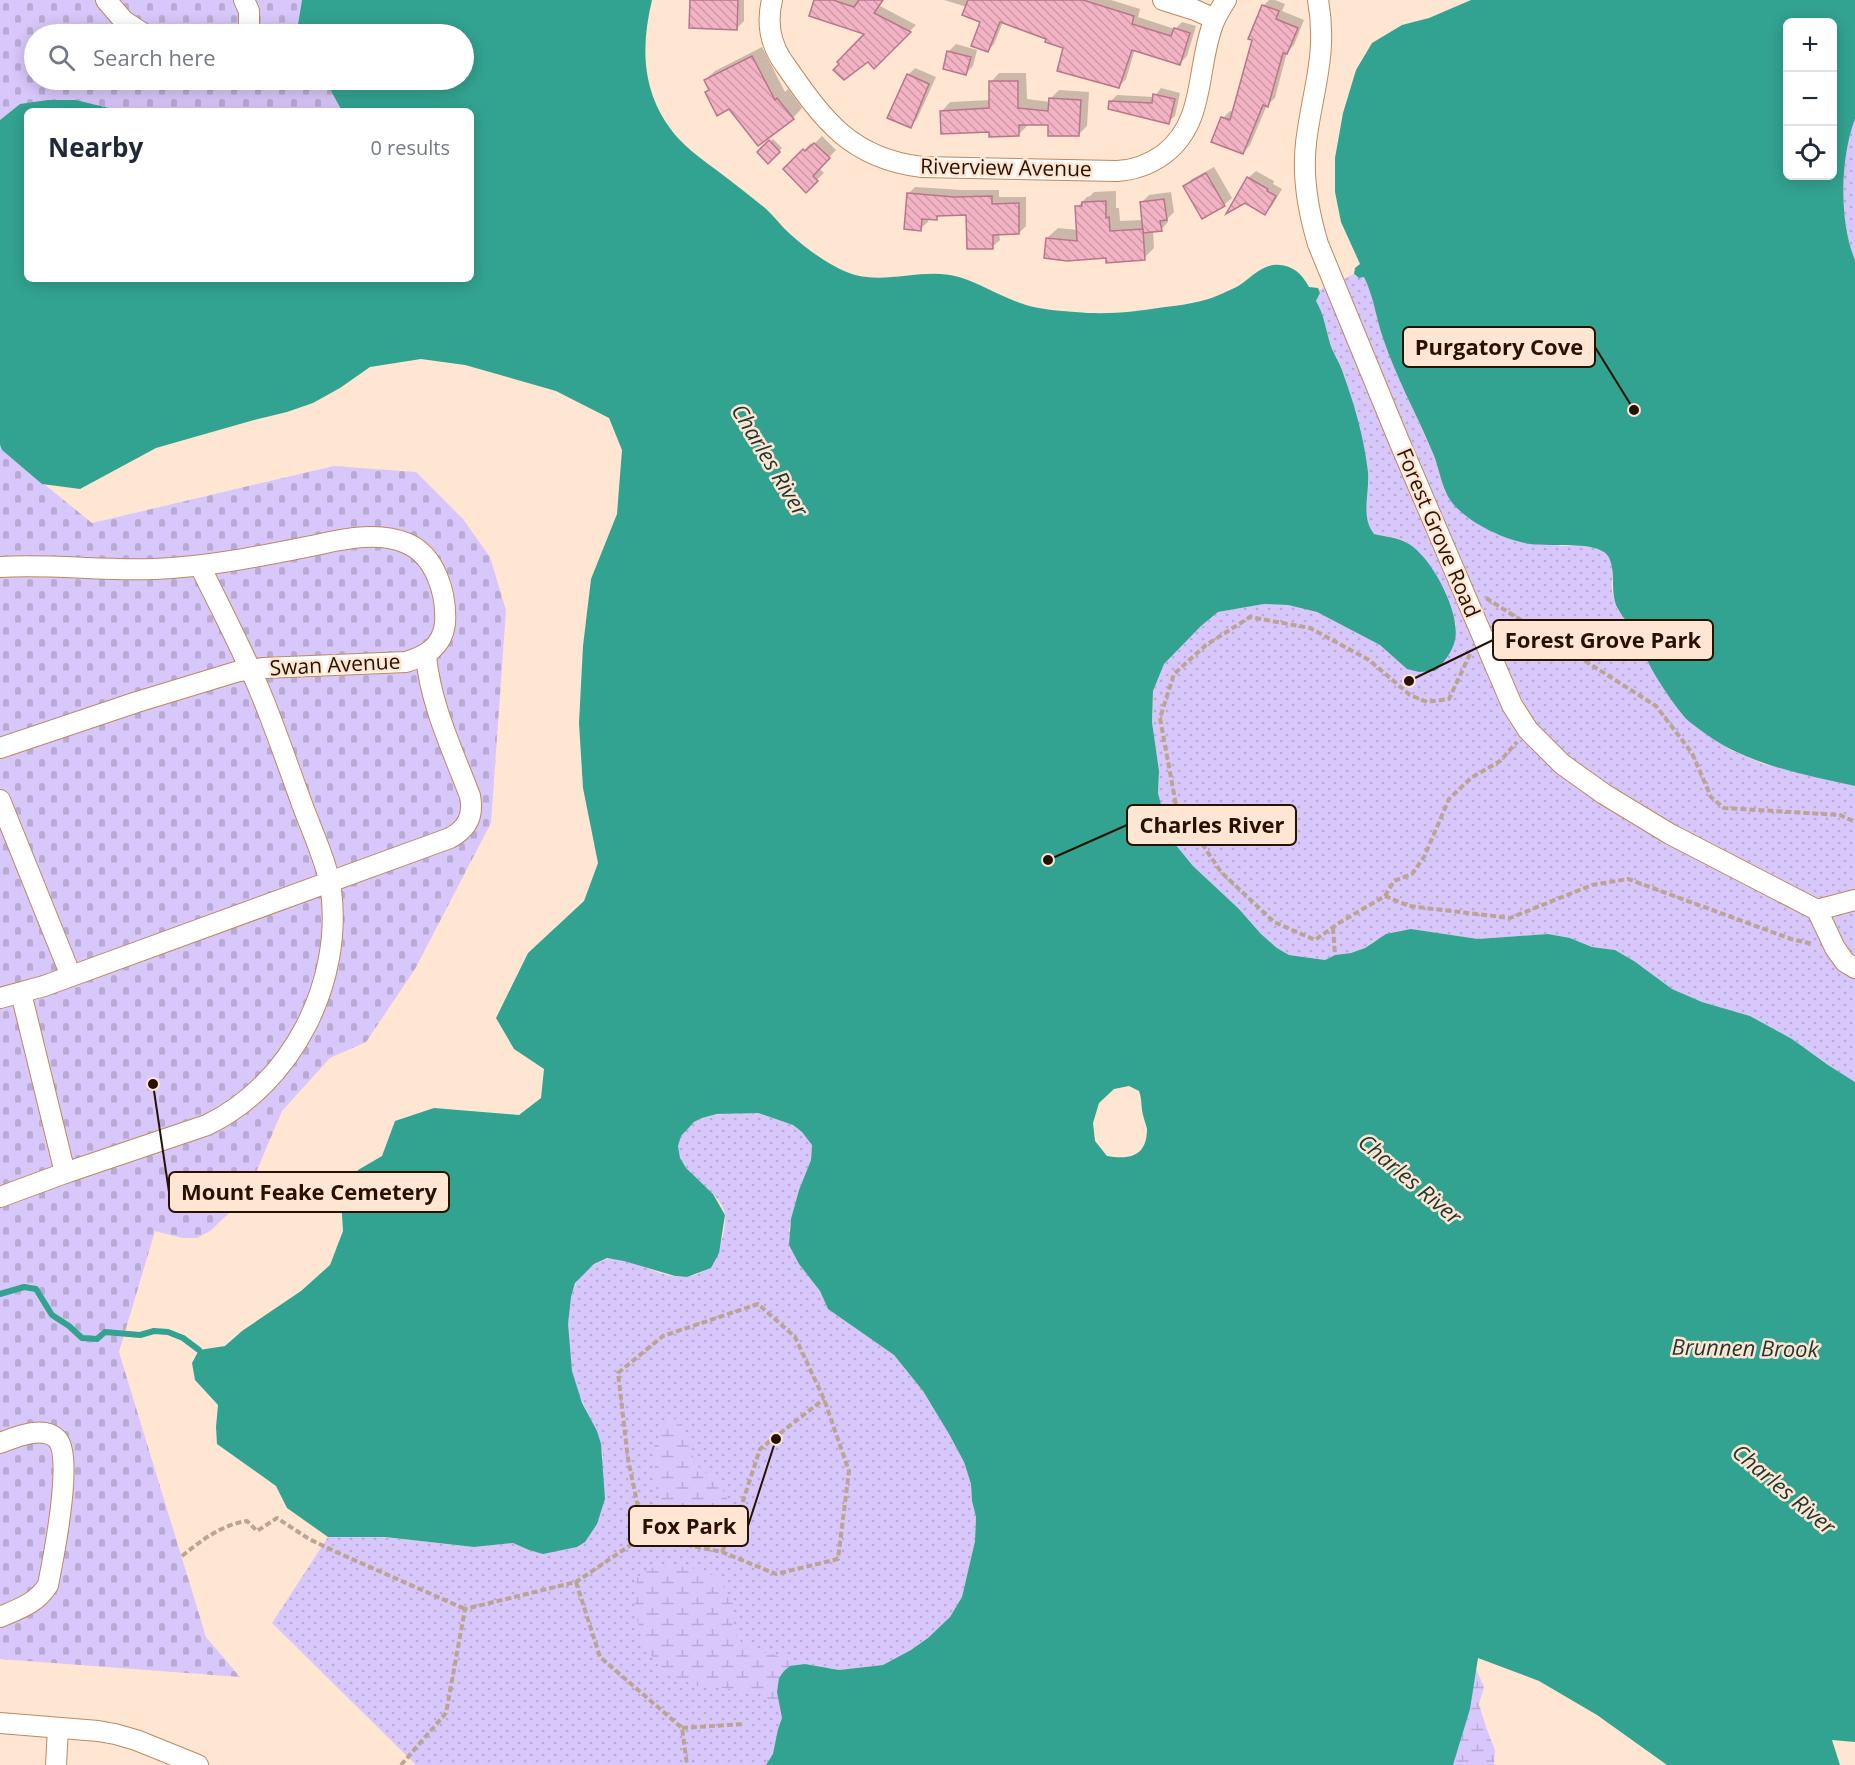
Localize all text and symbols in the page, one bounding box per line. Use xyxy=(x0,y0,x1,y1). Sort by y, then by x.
map controls xyxy=(1783,18,1837,180)
button: + xyxy=(1783,18,1837,72)
search box xyxy=(24,24,474,90)
icon: search xyxy=(45,41,78,74)
text: Search here xyxy=(93,42,216,72)
button: − xyxy=(1783,72,1837,126)
button: locate xyxy=(1783,126,1837,180)
text: Nearby xyxy=(48,129,143,165)
text: 0 results xyxy=(370,134,450,161)
street label: Riverview Avenue xyxy=(920,152,1092,182)
callout: Purgatory Cove xyxy=(1403,327,1595,367)
text: Purgatory Cove xyxy=(1415,331,1583,361)
water label: Charles River xyxy=(725,398,817,522)
street label: Forest Grove Road xyxy=(1391,444,1487,621)
callout: Forest Grove Park xyxy=(1493,620,1713,660)
text: Forest Grove Park xyxy=(1505,624,1702,654)
street label: Swan Avenue xyxy=(269,647,401,681)
callout: Charles River xyxy=(1127,805,1296,845)
text: Charles River xyxy=(1140,809,1284,839)
water label: Charles River xyxy=(1353,1126,1470,1231)
callout: Mount Feake Cemetery xyxy=(169,1172,449,1212)
text: Mount Feake Cemetery xyxy=(181,1176,437,1206)
water label: Brunnen Brook xyxy=(1671,1331,1820,1363)
water label: Charles River xyxy=(1727,1436,1844,1541)
callout: Fox Park xyxy=(629,1506,748,1546)
text: Fox Park xyxy=(642,1510,737,1540)

